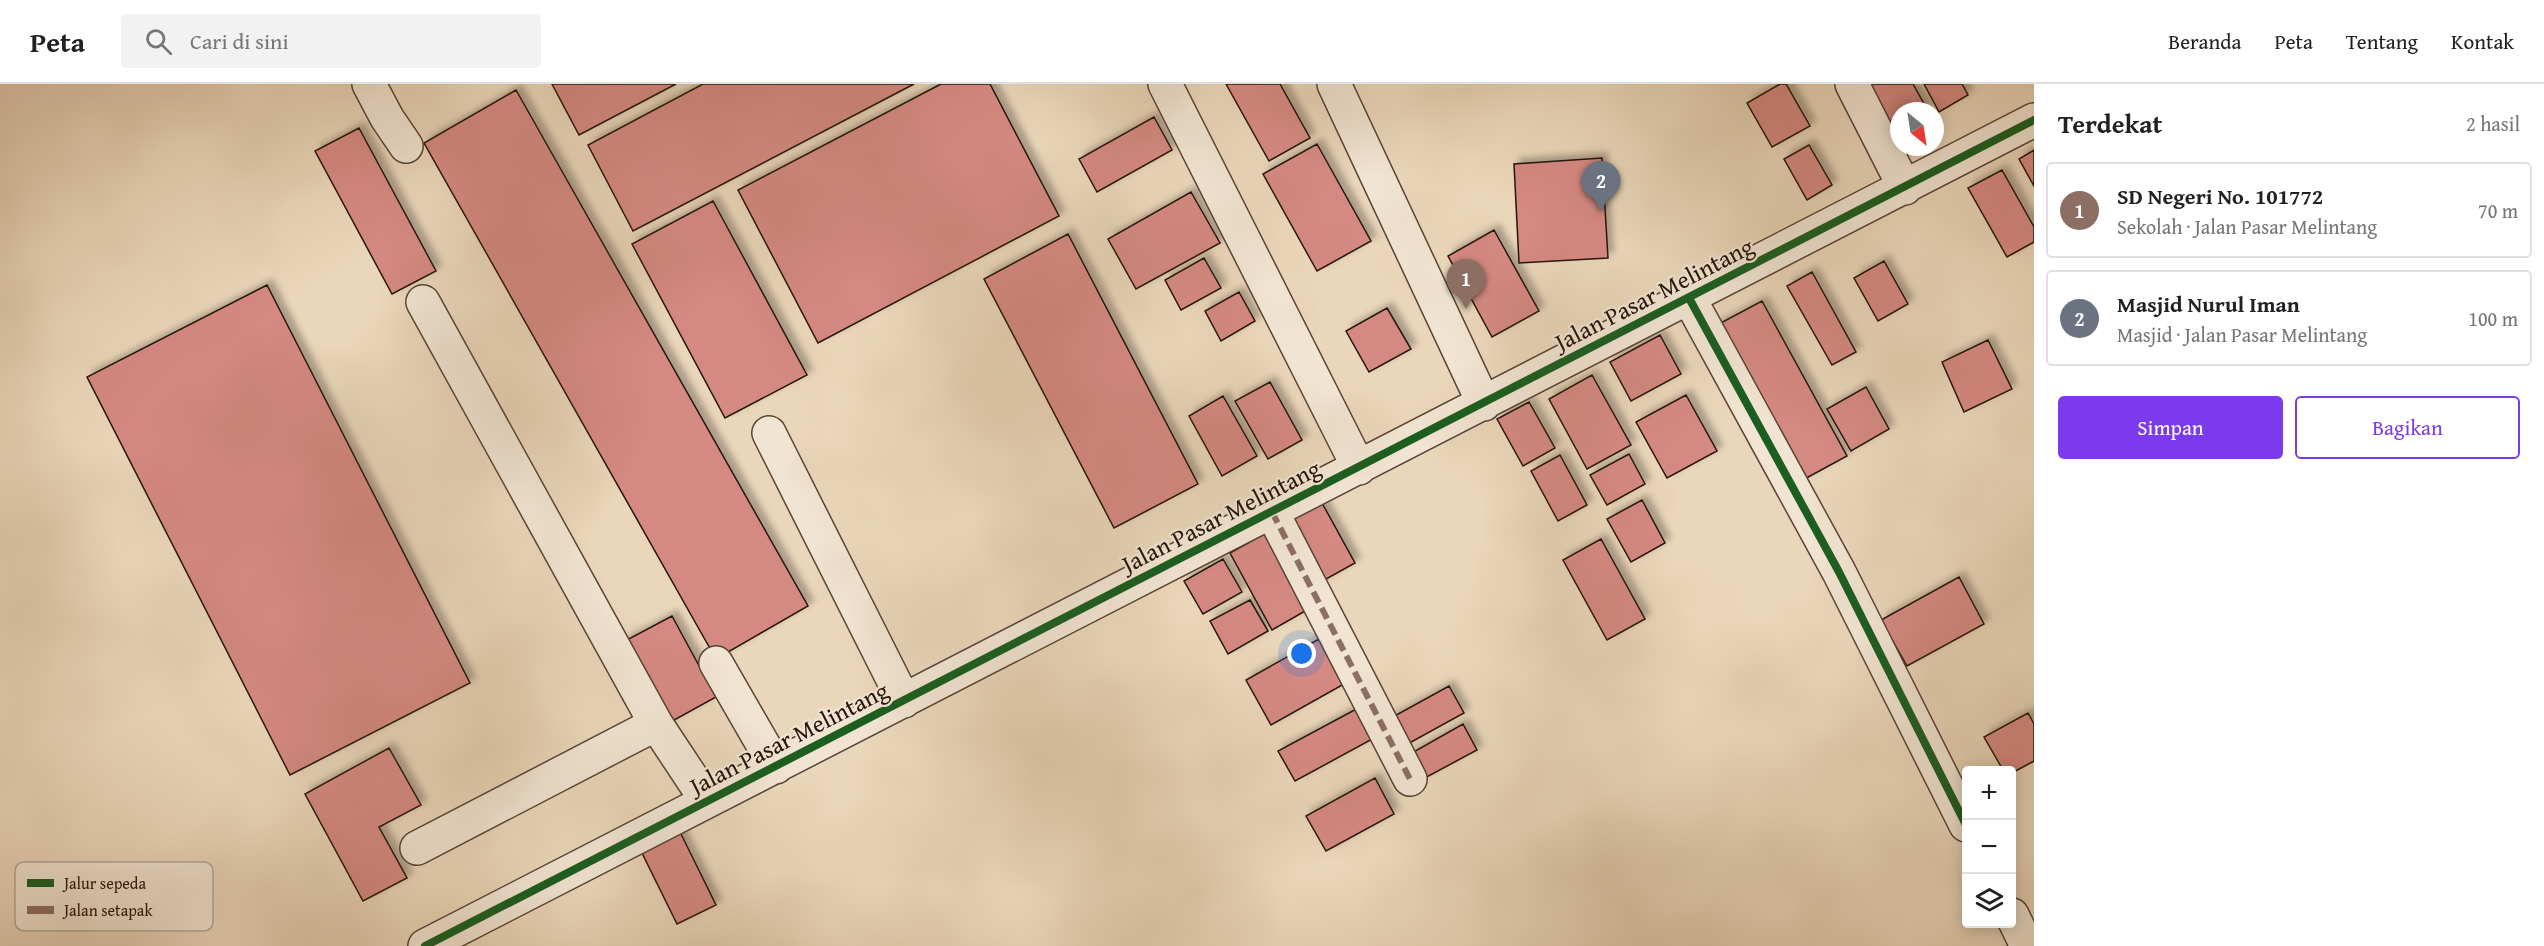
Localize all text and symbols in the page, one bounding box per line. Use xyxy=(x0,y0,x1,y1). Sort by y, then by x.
search box xyxy=(121,14,541,68)
text: Peta xyxy=(30,21,85,62)
icon: search xyxy=(142,25,175,58)
text: Cari di sini xyxy=(190,25,289,57)
text: Beranda xyxy=(2168,26,2241,57)
text: Peta xyxy=(2274,26,2313,57)
text: Tentang xyxy=(2346,26,2418,57)
text: Kontak xyxy=(2451,26,2514,57)
north arrow xyxy=(1890,102,1944,156)
text: Terdekat xyxy=(2058,104,2162,143)
text: 2 hasil xyxy=(2466,109,2520,138)
pin: 2 xyxy=(1582,162,1620,211)
text: SD Negeri No. 101772 xyxy=(2117,180,2323,212)
text: 1 xyxy=(2074,196,2085,225)
text: 70 m xyxy=(2478,196,2518,225)
text: Sekolah · Jalan Pasar Melintang xyxy=(2117,212,2377,241)
street label: Jalan Pasar Melintang xyxy=(1546,229,1760,361)
pin: 1 xyxy=(1446,260,1486,309)
text: Masjid Nurul Iman xyxy=(2117,288,2300,320)
text: 2 xyxy=(2074,304,2085,333)
text: 100 m xyxy=(2468,304,2518,333)
text: Masjid · Jalan Pasar Melintang xyxy=(2117,320,2367,349)
button: Simpan xyxy=(2058,396,2283,459)
button: Bagikan xyxy=(2295,396,2520,459)
street label: Jalan Pasar Melintang xyxy=(1113,451,1327,583)
your location xyxy=(1287,639,1316,668)
street label: Jalan Pasar Melintang xyxy=(681,673,895,805)
map controls xyxy=(1962,766,2016,928)
button: + xyxy=(1962,766,2016,820)
button: − xyxy=(1962,820,2016,874)
legend xyxy=(15,862,213,931)
text: Jalur sepeda xyxy=(62,871,146,895)
button: layers xyxy=(1962,874,2016,928)
text: Jalan setapak xyxy=(62,898,153,922)

